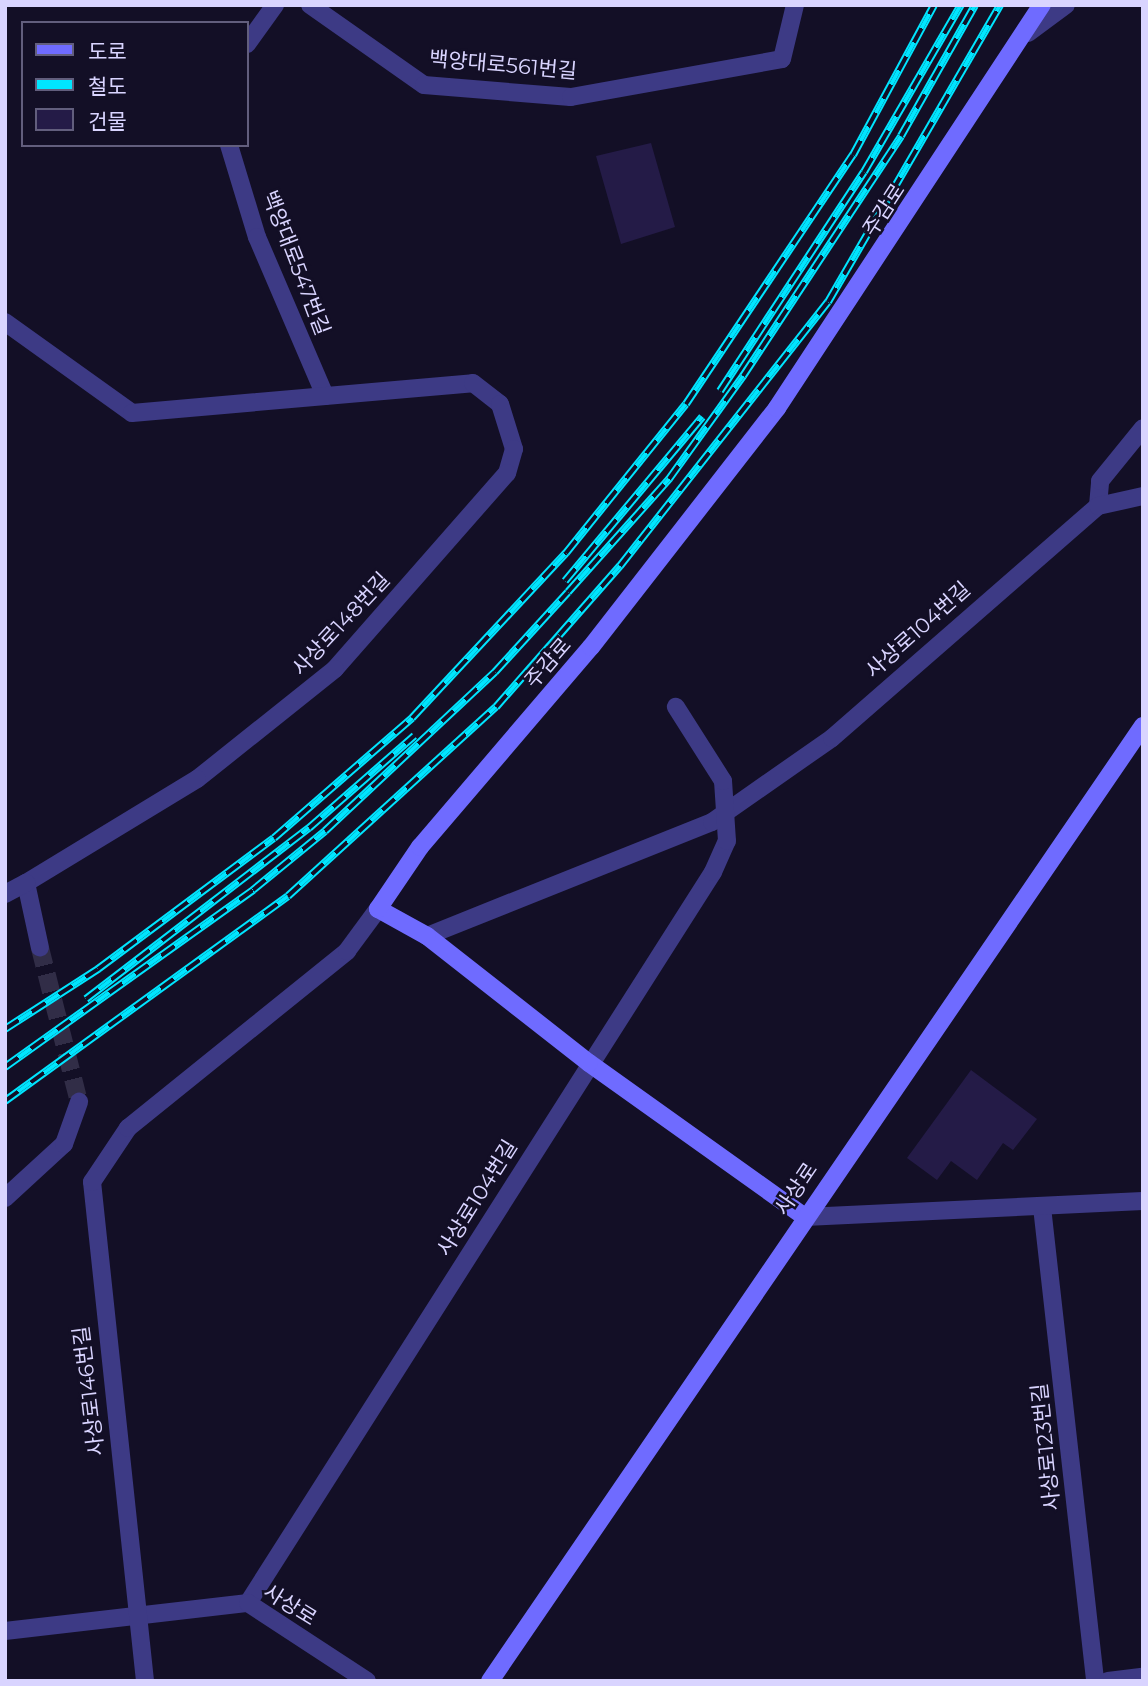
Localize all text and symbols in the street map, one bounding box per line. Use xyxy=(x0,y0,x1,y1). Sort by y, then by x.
legend xyxy=(21,21,248,147)
text: 도로 xyxy=(88,39,127,64)
street label: 백양대로561번길 xyxy=(428,46,578,84)
text: 철도 xyxy=(88,74,127,99)
text: 건물 xyxy=(88,109,127,134)
street label: 주감로 xyxy=(858,179,910,241)
street label: 백양대로547번길 xyxy=(257,187,335,339)
street label: 사상로148번길 xyxy=(287,567,395,681)
street label: 사상로104번길 xyxy=(861,576,975,684)
street label: 주감로 xyxy=(519,633,577,693)
street label: 사상로104번길 xyxy=(431,1135,523,1261)
street label: 사상로 xyxy=(769,1158,823,1220)
street label: 사상로146번길 xyxy=(69,1325,109,1457)
street label: 사상로123번길 xyxy=(1027,1382,1065,1512)
street label: 사상로 xyxy=(259,1579,321,1631)

